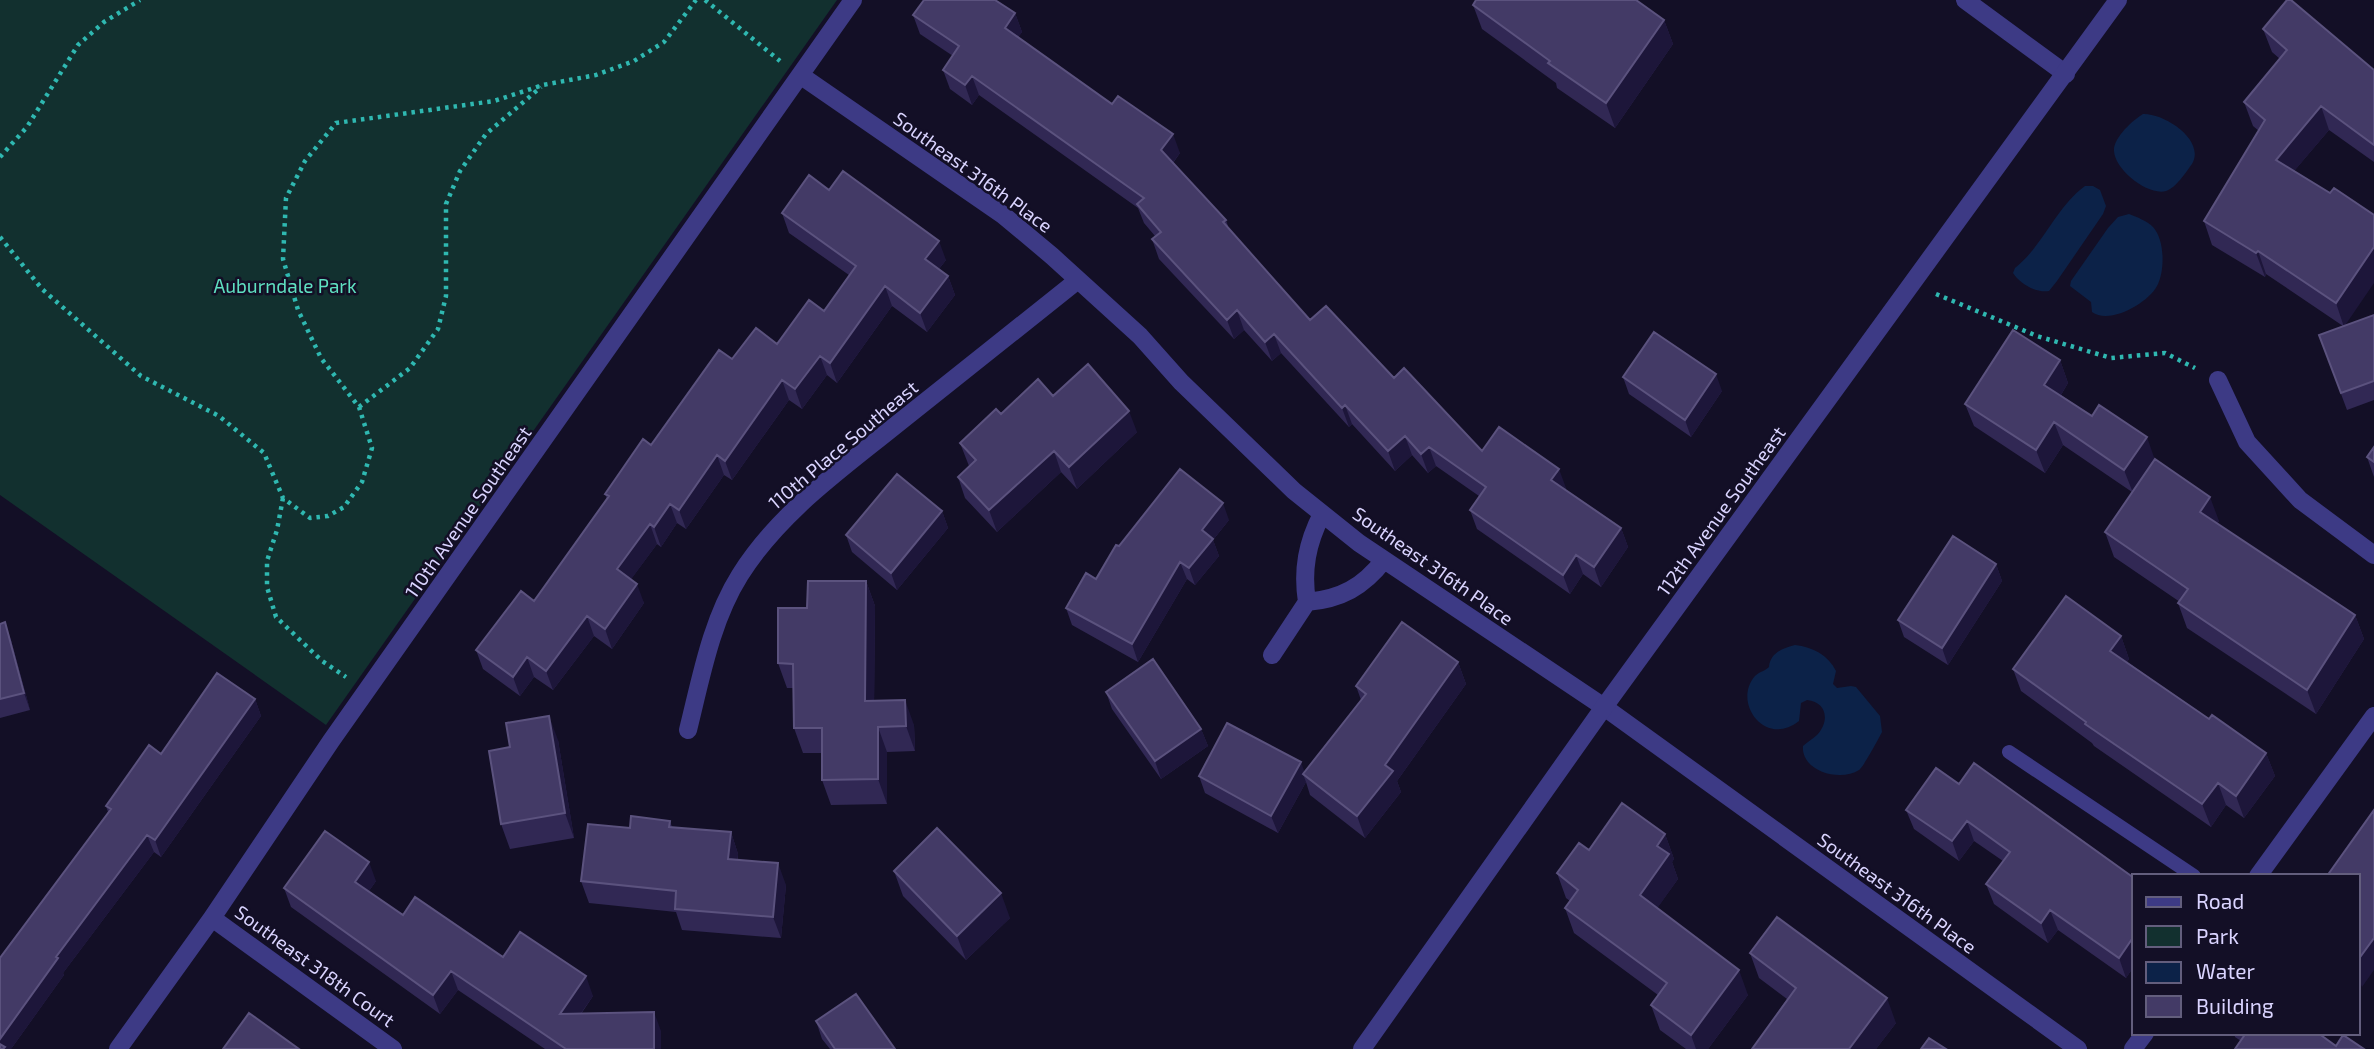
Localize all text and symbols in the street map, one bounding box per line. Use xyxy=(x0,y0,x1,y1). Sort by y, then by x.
street label: Southeast 316th Place xyxy=(889,106,1057,237)
park label: Auburndale Park xyxy=(213,274,357,297)
street label: 110th Place Southeast xyxy=(763,375,922,514)
street label: 110th Avenue Southeast xyxy=(399,421,536,602)
street label: 112th Avenue Southeast xyxy=(1651,421,1790,600)
street label: Southeast 316th Place xyxy=(1349,502,1518,630)
street label: Southeast 316th Place xyxy=(1813,827,1981,958)
legend xyxy=(2132,874,2360,1035)
text: Road xyxy=(2196,888,2244,913)
street label: Southeast 318th Court xyxy=(231,900,400,1031)
text: Park xyxy=(2196,923,2239,948)
text: Water xyxy=(2196,958,2255,983)
text: Building xyxy=(2196,993,2274,1018)

